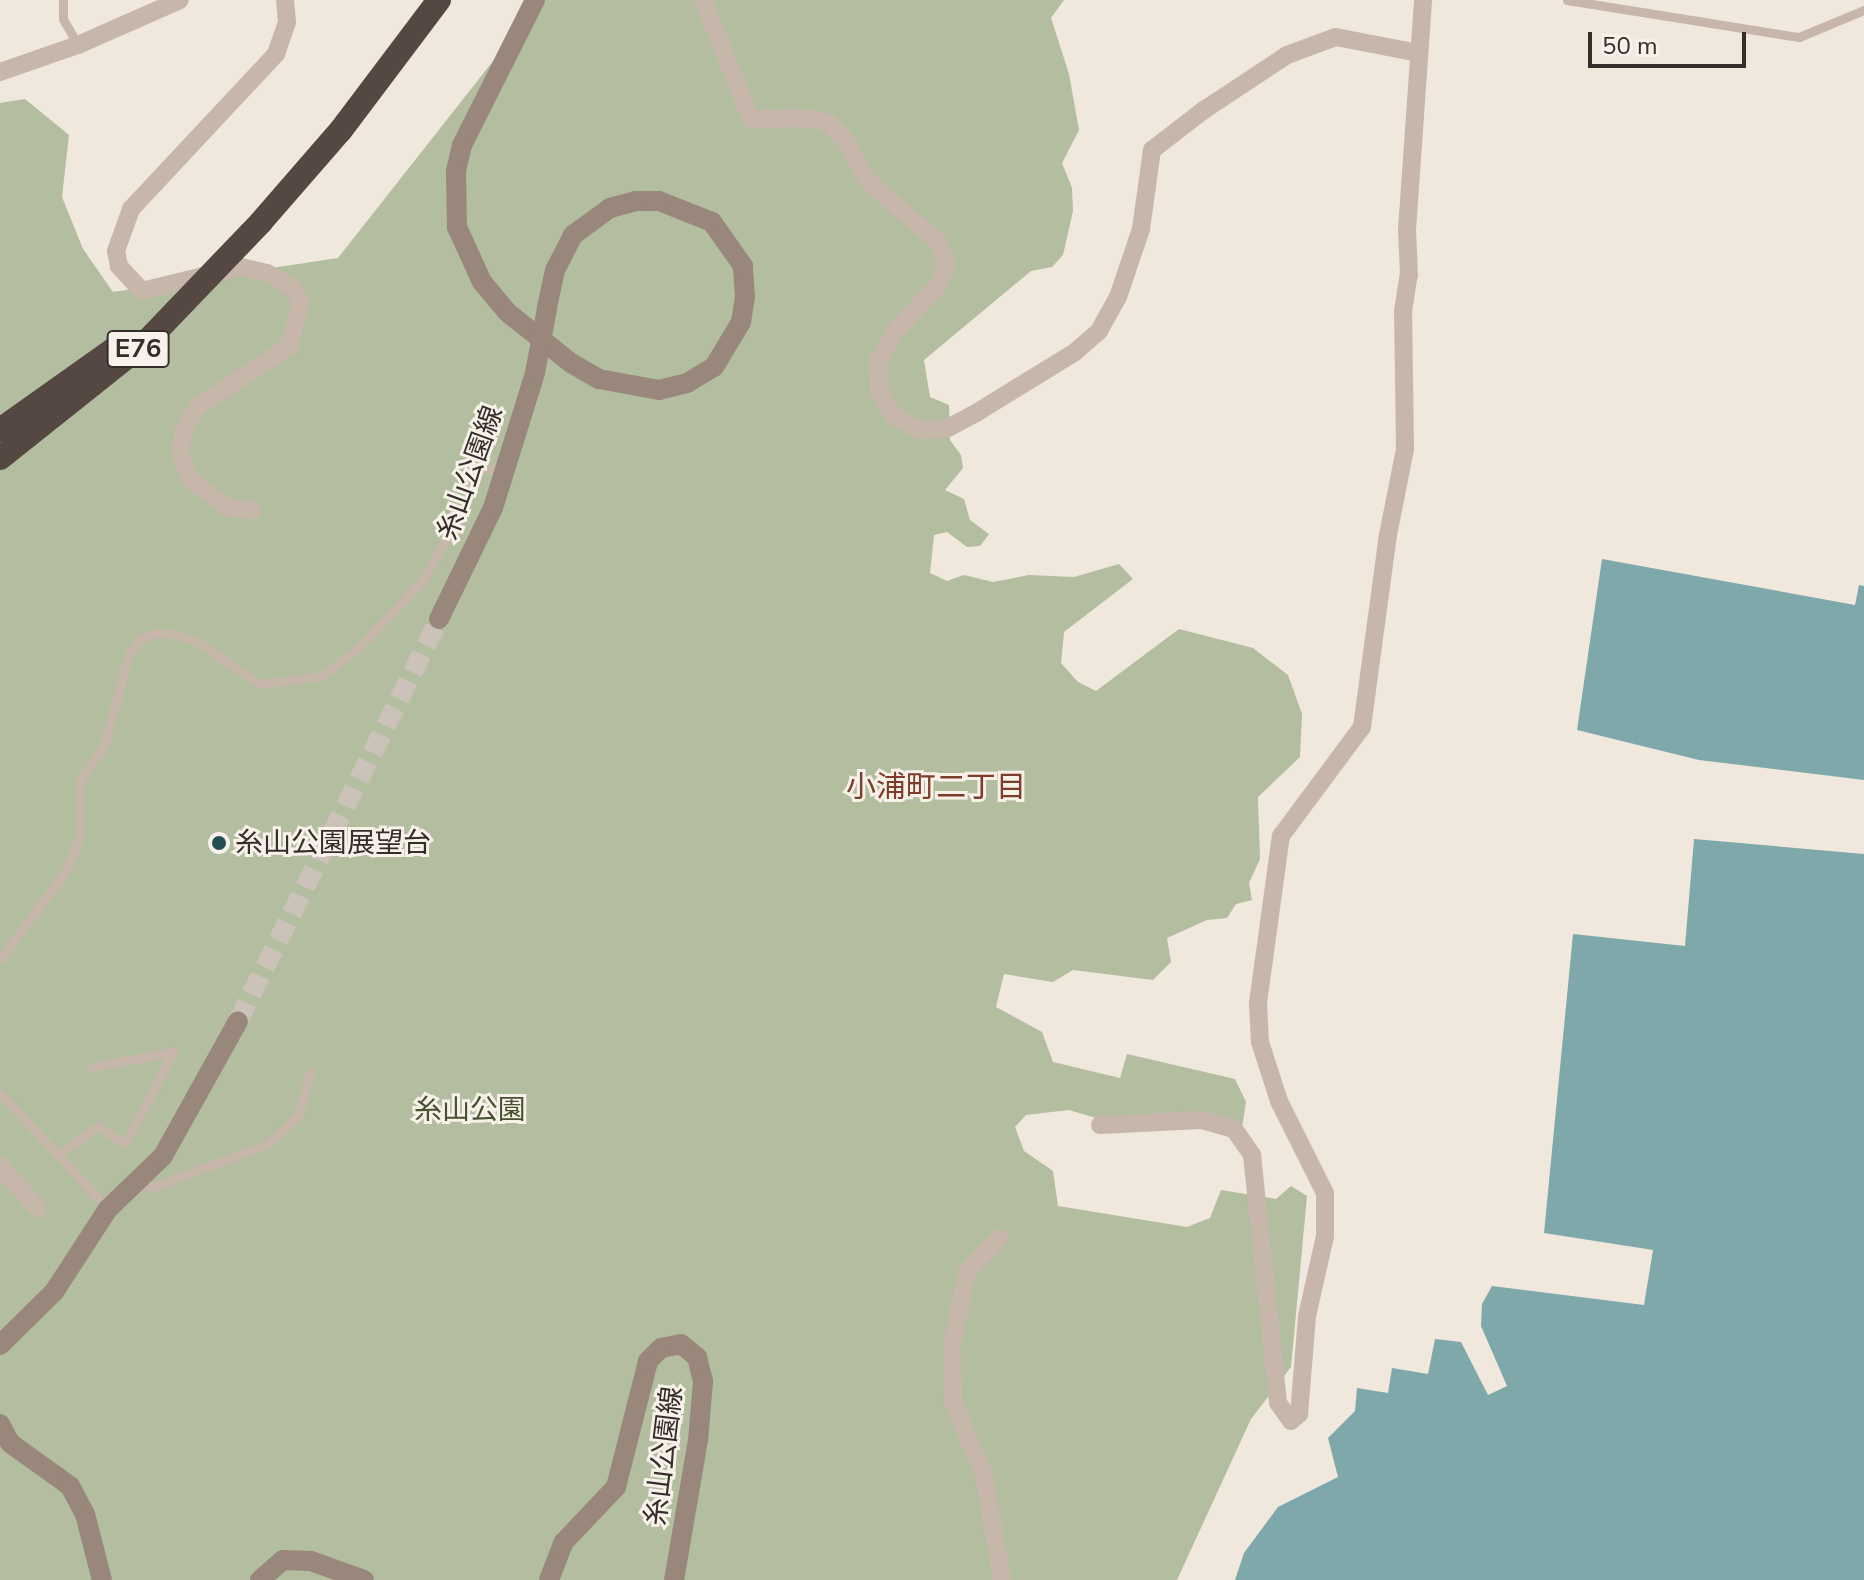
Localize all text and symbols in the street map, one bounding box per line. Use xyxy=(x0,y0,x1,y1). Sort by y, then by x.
scale bar xyxy=(1592,16,1750,66)
text: 50 m xyxy=(1602,30,1658,62)
road number: E76 xyxy=(106,327,170,371)
street label: 糸山公園線 xyxy=(430,401,510,545)
district label: 小浦町二丁目 xyxy=(846,770,1026,806)
place label: 糸山公園展望台 xyxy=(235,826,431,860)
marker: 糸山公園展望台 xyxy=(210,834,228,852)
park label: 糸山公園 xyxy=(414,1093,526,1127)
street label: 糸山公園線 xyxy=(639,1384,689,1528)

